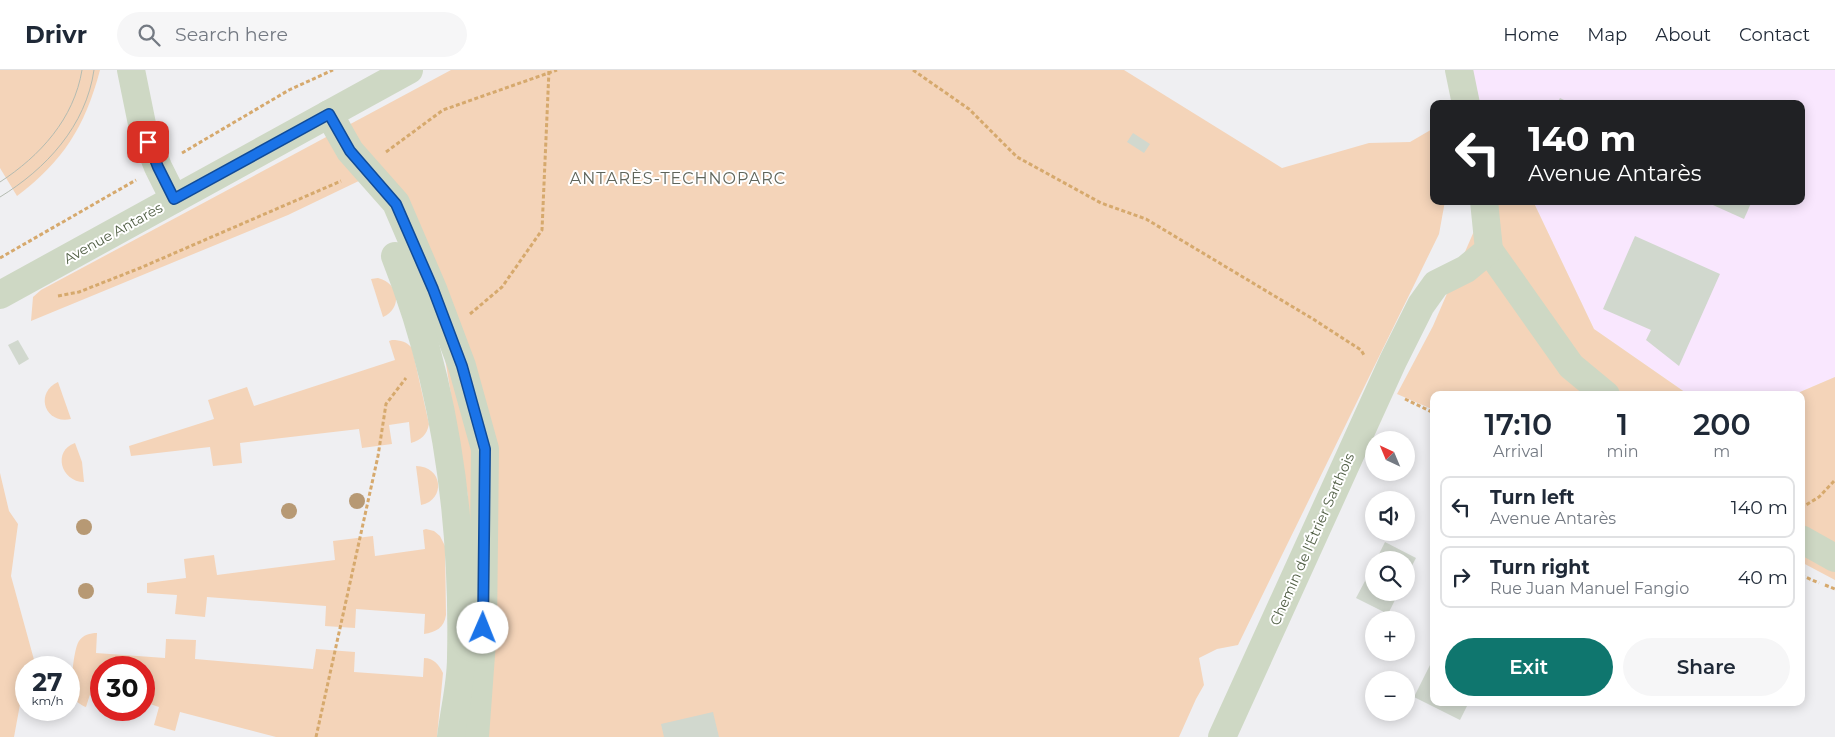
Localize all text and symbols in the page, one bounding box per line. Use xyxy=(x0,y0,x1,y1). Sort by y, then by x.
search box xyxy=(117,12,467,57)
text: Drivr xyxy=(25,20,87,49)
icon: search xyxy=(135,21,163,49)
text: Search here xyxy=(175,23,288,46)
text: Home xyxy=(1503,24,1559,46)
text: Map xyxy=(1587,24,1627,46)
text: About xyxy=(1655,24,1711,46)
text: Contact xyxy=(1739,24,1810,46)
text: 140 m xyxy=(1528,117,1636,160)
icon: left xyxy=(1445,120,1510,185)
pin xyxy=(127,121,169,163)
icon: arrive xyxy=(134,128,162,156)
text: Avenue Antarès xyxy=(1528,160,1701,187)
district label: ANTARÈS-TECHNOPARC xyxy=(570,169,786,188)
street label: Avenue Antarès xyxy=(60,198,166,268)
text: 17:10 xyxy=(1484,406,1552,443)
text: 1 xyxy=(1617,406,1628,443)
text: 200 xyxy=(1693,406,1751,443)
north arrow xyxy=(1365,431,1415,481)
map controls xyxy=(1365,431,1415,721)
text: Arrival xyxy=(1493,442,1543,461)
text: min xyxy=(1607,442,1639,461)
text: m xyxy=(1713,442,1730,461)
street label: Chemin de l'Étrier Sarthois xyxy=(1266,450,1358,628)
text: Turn left xyxy=(1490,486,1575,509)
button: sound xyxy=(1365,491,1415,541)
icon: left xyxy=(1447,493,1475,521)
text: 140 m xyxy=(1731,496,1788,519)
text: Avenue Antarès xyxy=(1490,509,1616,528)
button: search xyxy=(1365,551,1415,601)
text: Turn right xyxy=(1490,556,1590,579)
icon: right xyxy=(1447,563,1475,591)
text: 40 m xyxy=(1738,566,1788,589)
text: Rue Juan Manuel Fangio xyxy=(1490,579,1689,598)
position arrow xyxy=(456,601,508,653)
button: + xyxy=(1365,611,1415,661)
button: Exit xyxy=(1445,638,1613,696)
button: Share xyxy=(1623,638,1790,696)
speed limit sign: 30 xyxy=(90,656,155,721)
text: 27 xyxy=(32,667,63,697)
button: − xyxy=(1365,671,1415,721)
text: km/h xyxy=(31,693,64,708)

